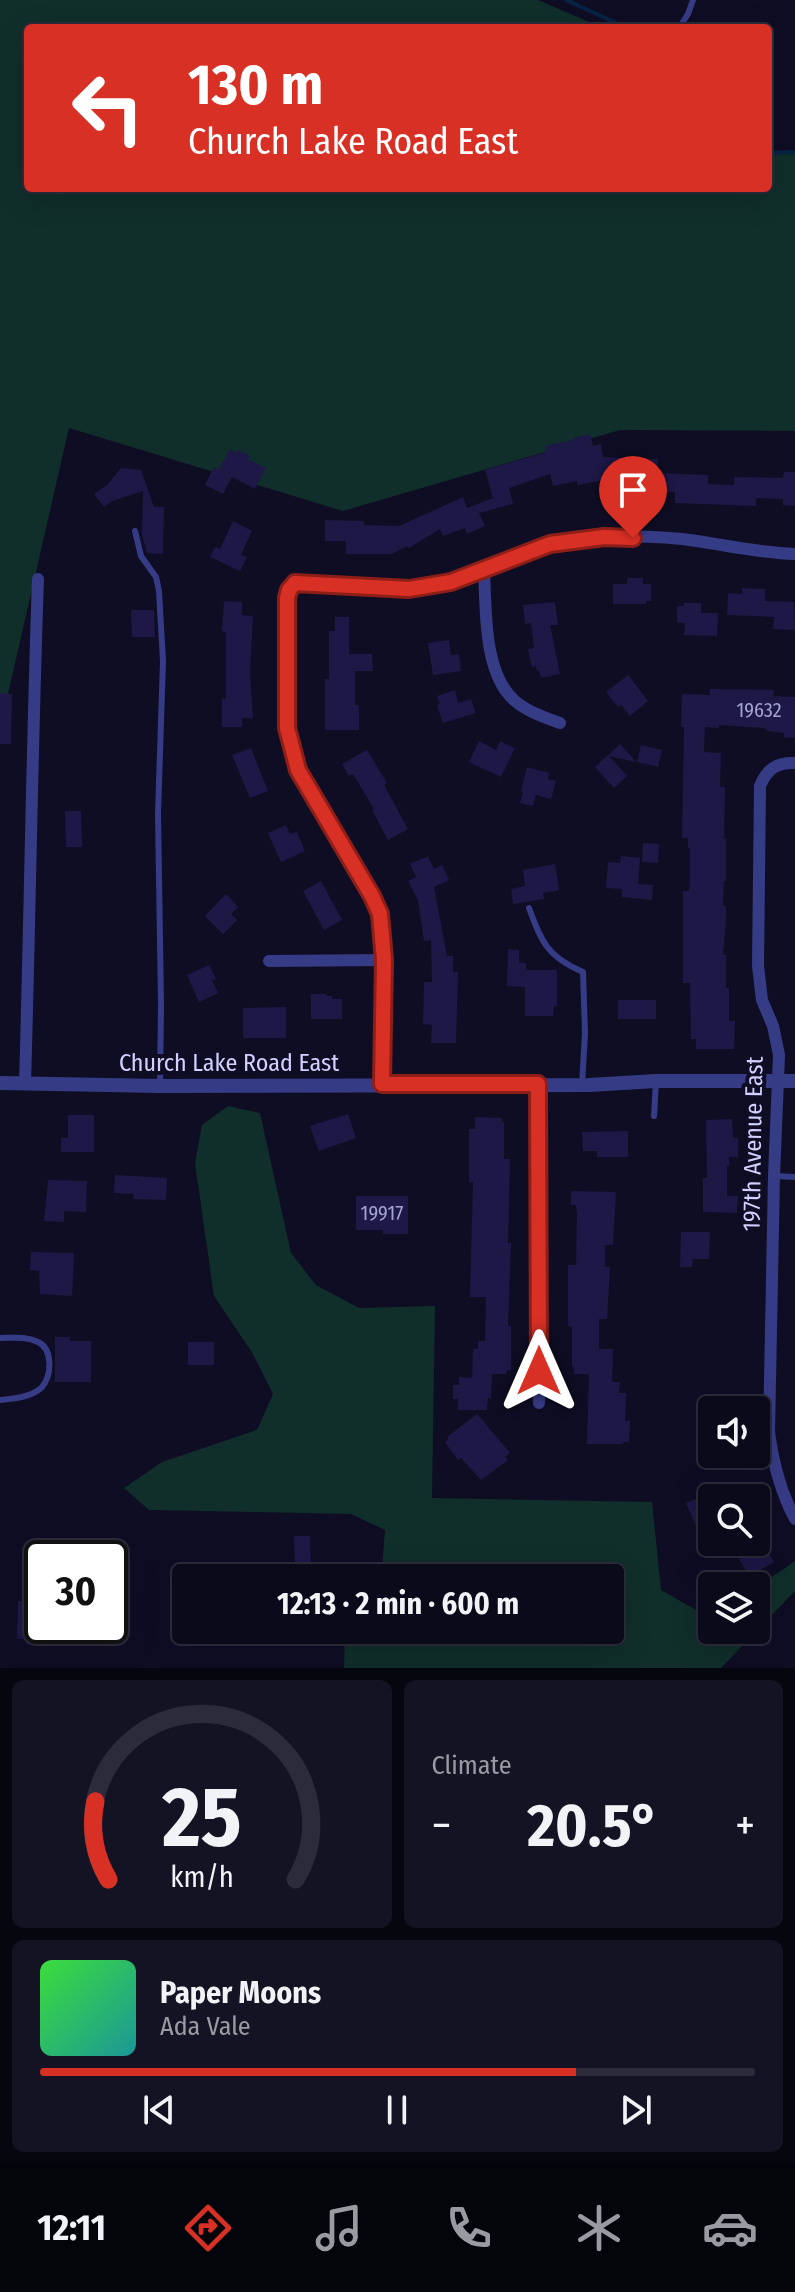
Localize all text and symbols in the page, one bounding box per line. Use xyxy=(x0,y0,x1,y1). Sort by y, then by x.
text: 130 m xyxy=(188,52,323,119)
icon: left xyxy=(56,56,160,160)
text: Church Lake Road East xyxy=(188,120,518,164)
pin xyxy=(599,456,667,538)
icon: arrive xyxy=(611,468,655,512)
house number: 19632 xyxy=(737,698,782,722)
street label: Church Lake Road East xyxy=(119,1049,339,1077)
street label: 197th Avenue East xyxy=(737,1056,769,1232)
house number: 19917 xyxy=(361,1201,403,1225)
position arrow xyxy=(497,1329,581,1413)
map controls xyxy=(698,1396,770,1644)
button: sound xyxy=(698,1396,770,1468)
button: search xyxy=(698,1484,770,1556)
speed limit sign: 30 xyxy=(24,1540,128,1644)
button: layers xyxy=(698,1572,770,1644)
text: 12:13 · 2 min · 600 m xyxy=(277,1586,519,1622)
text: Climate xyxy=(432,1750,512,1781)
text: 25 xyxy=(161,1768,241,1868)
text: 20.5° xyxy=(527,1790,659,1862)
text: − xyxy=(432,1799,451,1852)
text: + xyxy=(735,1799,755,1852)
text: km/h xyxy=(170,1860,234,1895)
text: Paper Moons xyxy=(160,1975,321,2011)
text: Ada Vale xyxy=(160,2011,251,2042)
icon: previous xyxy=(137,2088,181,2132)
icon: pause xyxy=(375,2088,419,2132)
icon: next xyxy=(614,2088,658,2132)
icon: directions xyxy=(180,2200,236,2256)
icon: music xyxy=(311,2200,367,2256)
icon: phone xyxy=(441,2200,497,2256)
icon: climate xyxy=(571,2200,627,2256)
icon: car xyxy=(702,2200,758,2256)
text: 12:11 xyxy=(37,2206,106,2250)

